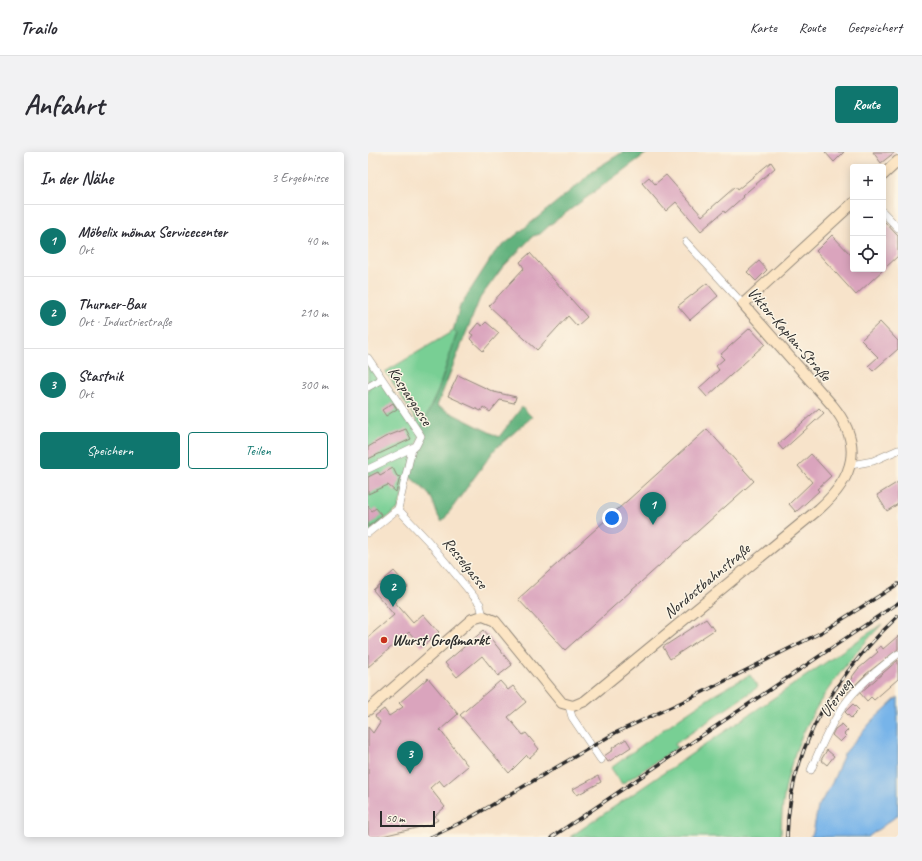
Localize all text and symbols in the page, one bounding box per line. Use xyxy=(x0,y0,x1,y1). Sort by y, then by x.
text: Trailo xyxy=(20,16,56,40)
text: Karte xyxy=(750,19,777,36)
text: Route xyxy=(799,19,825,36)
text: Gespeichert xyxy=(847,19,902,36)
button: Route xyxy=(835,86,898,123)
text: Anfahrt xyxy=(24,87,104,122)
map controls xyxy=(850,164,886,272)
button: + xyxy=(850,164,886,200)
text: In der Nähe xyxy=(40,168,113,189)
text: 3 Ergebnisse xyxy=(272,170,328,186)
button: − xyxy=(850,200,886,236)
text: Möbelix mömax Servicecenter xyxy=(78,223,227,242)
text: 1 xyxy=(50,233,56,249)
text: 40 m xyxy=(306,233,328,249)
button: locate xyxy=(850,236,886,272)
text: Ort xyxy=(78,242,93,258)
street label: Viktor-Kaplan-Straße xyxy=(743,283,837,387)
text: Thurner-Bau xyxy=(78,295,146,314)
text: 2 xyxy=(50,305,56,321)
text: 210 m xyxy=(300,305,328,321)
text: Ort · Industriestraße xyxy=(78,314,172,330)
street label: Kaspargasse xyxy=(384,363,437,431)
text: Stastnik xyxy=(78,367,123,386)
text: 3 xyxy=(50,377,56,393)
text: 300 m xyxy=(300,377,328,393)
text: Ort xyxy=(78,386,93,402)
button: Speichern xyxy=(40,432,180,469)
button: Teilen xyxy=(188,432,328,469)
pin: 1 xyxy=(640,492,666,525)
your location xyxy=(602,508,622,528)
street label: Resselgasse xyxy=(438,533,493,594)
street label: Nordostbahnstraße xyxy=(660,538,756,623)
pin: 2 xyxy=(380,574,406,607)
place label: Wurst Großmarkt xyxy=(392,630,491,650)
marker: Wurst Großmarkt xyxy=(379,635,389,645)
street label: Uferweg xyxy=(815,674,857,721)
pin: 3 xyxy=(397,741,423,774)
scale bar xyxy=(380,809,435,828)
text: 50 m xyxy=(386,811,405,825)

